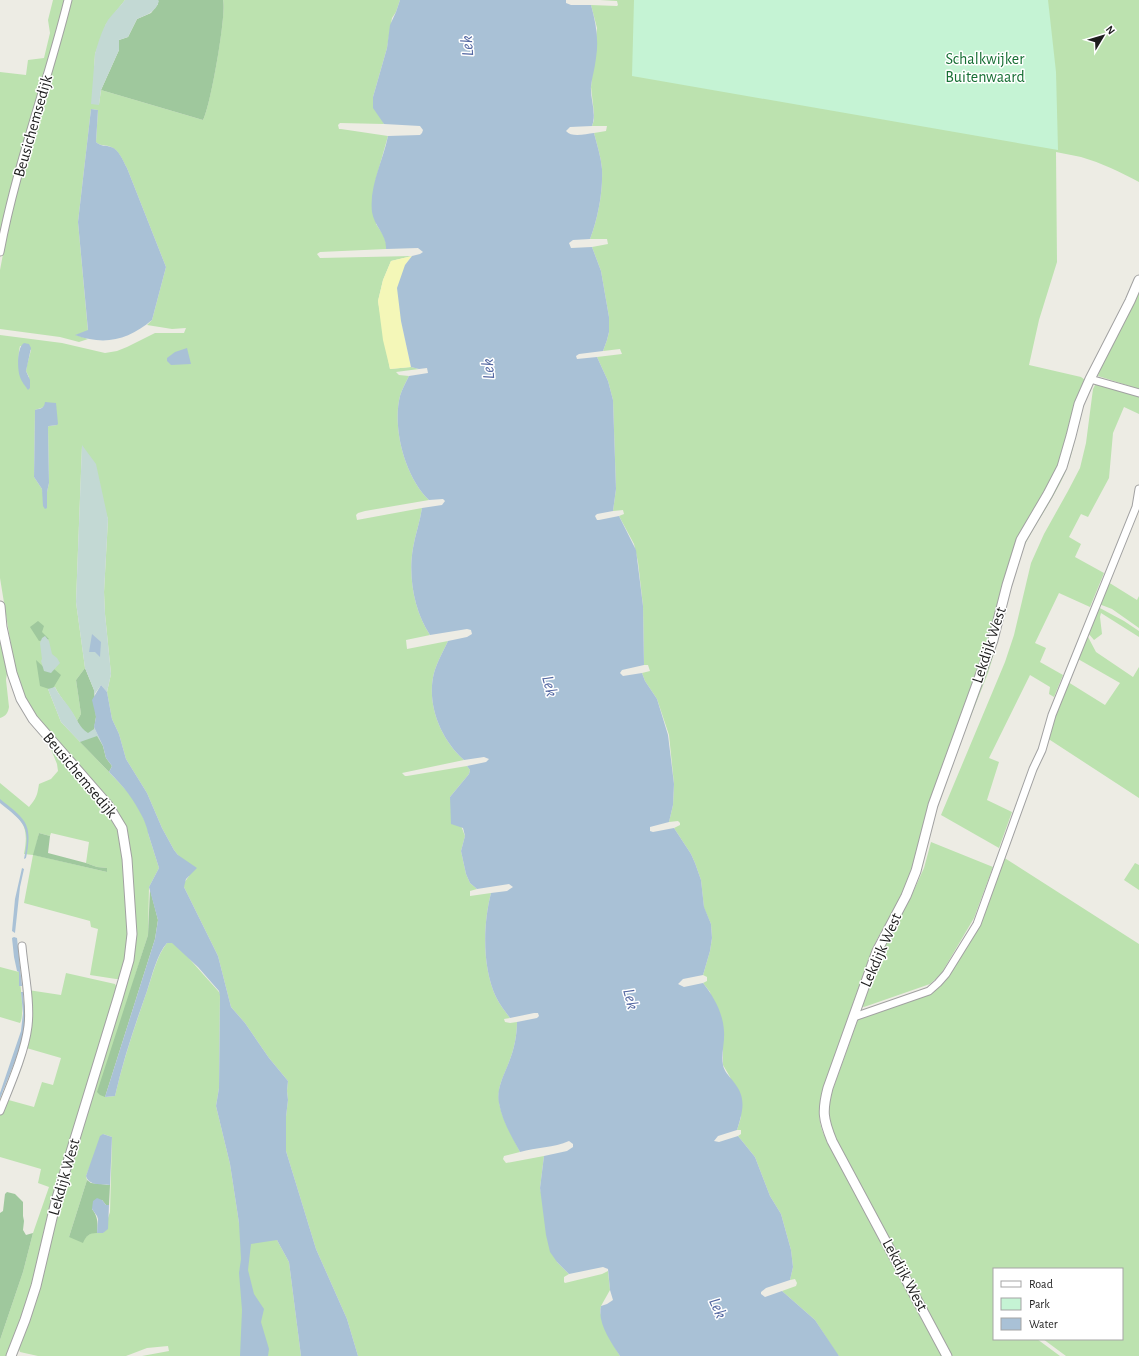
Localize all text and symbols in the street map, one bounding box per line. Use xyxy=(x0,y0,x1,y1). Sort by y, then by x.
north arrow xyxy=(1083,16,1123,56)
text: N xyxy=(1104,24,1117,37)
water label: Lek xyxy=(458,35,476,57)
park label: Schalkwijker Buitenwaard xyxy=(945,51,1025,85)
street label: Beusichemsedijk xyxy=(11,72,56,179)
water label: Lek xyxy=(479,358,497,380)
street label: Lekdijk West xyxy=(969,605,1010,685)
water label: Lek xyxy=(539,674,561,698)
street label: Beusichemsedijk xyxy=(39,729,120,822)
street label: Lekdijk West xyxy=(858,911,905,990)
water label: Lek xyxy=(620,987,642,1011)
street label: Lekdijk West xyxy=(45,1137,84,1218)
street label: Lekdijk West xyxy=(878,1236,931,1314)
legend xyxy=(993,1268,1123,1340)
text: Road xyxy=(1029,1278,1053,1290)
water label: Lek xyxy=(706,1295,730,1321)
text: Park xyxy=(1029,1298,1050,1310)
text: Water xyxy=(1029,1318,1058,1330)

